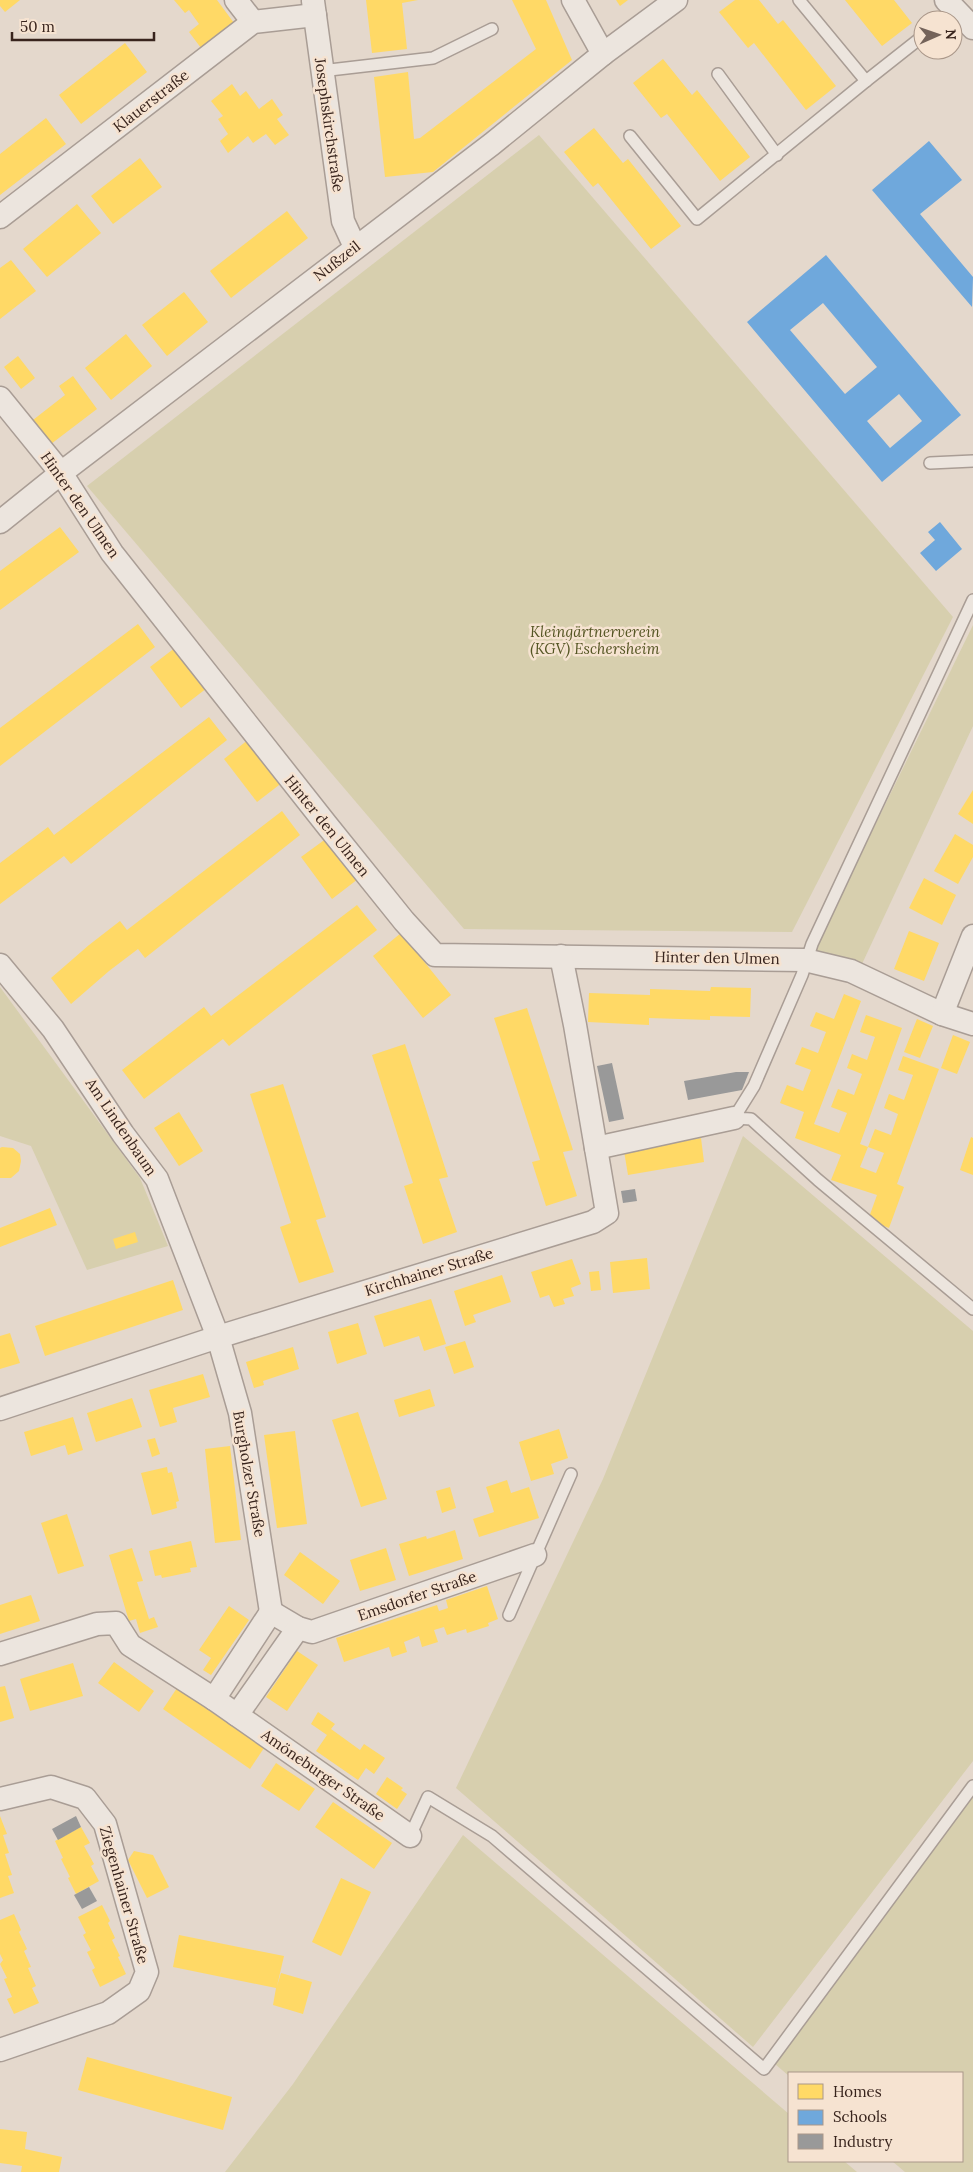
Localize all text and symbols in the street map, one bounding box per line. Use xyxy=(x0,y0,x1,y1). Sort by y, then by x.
scale bar xyxy=(12,10,155,42)
north arrow xyxy=(913,10,963,60)
text: 50 m xyxy=(20,17,55,36)
text: N xyxy=(942,29,960,40)
street label: Josephskirchstraße xyxy=(311,56,348,193)
street label: Klauerstraße xyxy=(109,65,192,136)
street label: Nußzeil xyxy=(309,236,364,285)
street label: Hinter den Ulmen xyxy=(37,448,124,561)
park label: Kleingärtnerverein (KGV) Eschersheim xyxy=(530,622,661,659)
street label: Hinter den Ulmen xyxy=(281,771,374,880)
street label: Hinter den Ulmen xyxy=(654,947,780,968)
street label: Am Lindenbaum xyxy=(81,1073,161,1179)
street label: Kirchhainer Straße xyxy=(362,1243,495,1300)
street label: Burgholzer Straße xyxy=(229,1409,270,1539)
street label: Emsdorfer Straße xyxy=(355,1566,479,1625)
street label: Amöneburger Straße xyxy=(257,1724,389,1824)
street label: Ziegenhainer Straße xyxy=(96,1824,153,1966)
legend xyxy=(788,2072,963,2162)
text: Homes xyxy=(833,2082,882,2101)
text: Schools xyxy=(833,2107,887,2126)
text: Industry xyxy=(833,2132,892,2151)

